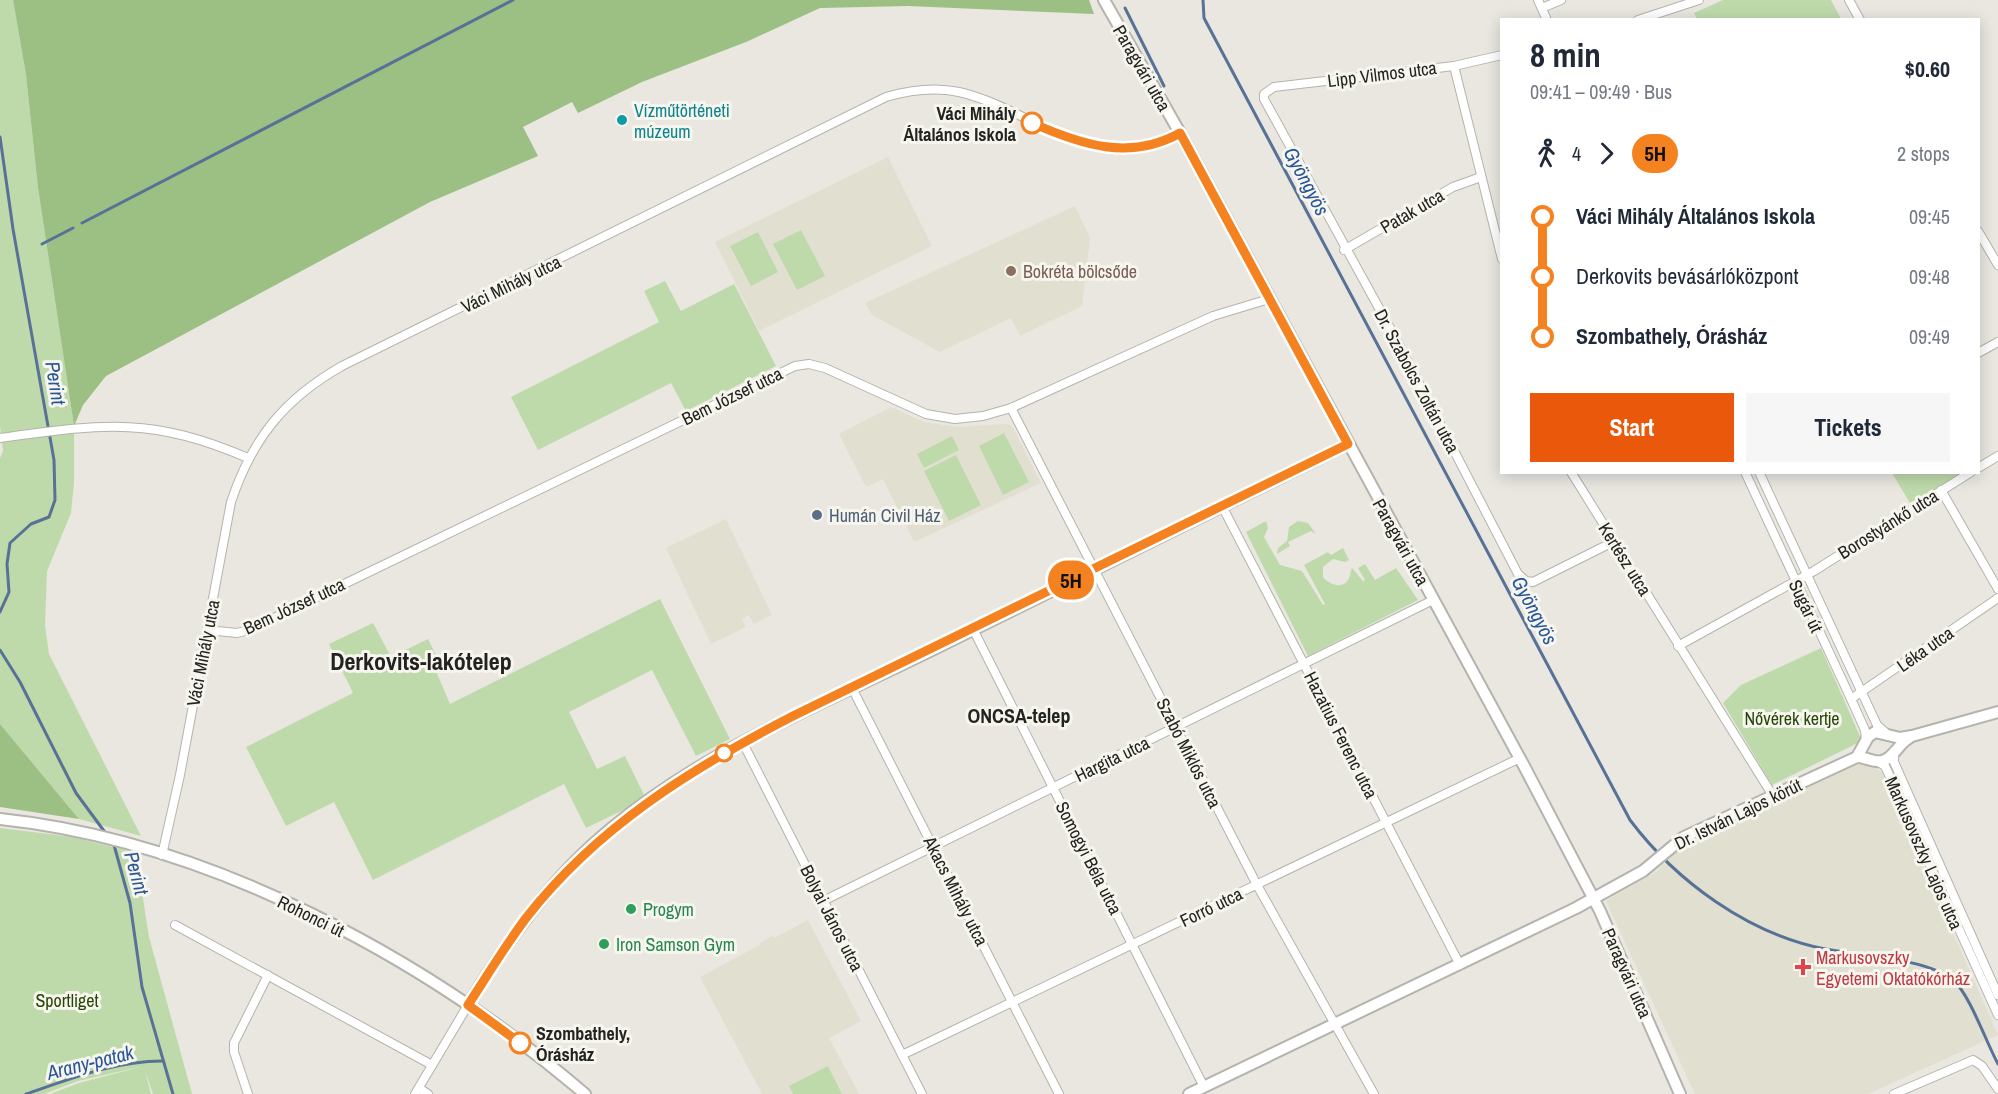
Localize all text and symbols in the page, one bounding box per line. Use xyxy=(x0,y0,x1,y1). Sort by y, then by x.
street label: Paragvári utca xyxy=(1107,20,1177,116)
text: 8 min xyxy=(1530,33,1601,77)
text: $0.60 xyxy=(1905,54,1950,84)
street label: Lipp Vilmos utca xyxy=(1326,55,1438,93)
text: 09:41 – 09:49 · Bus xyxy=(1530,78,1672,105)
place label: Vízműtörténeti múzeum xyxy=(634,98,730,144)
place label: Váci Mihály Általános Iskola xyxy=(904,101,1017,147)
marker: Váci Mihály Általános Iskola xyxy=(1021,112,1043,134)
marker: Vízműtörténeti múzeum xyxy=(615,113,629,127)
icon: walk xyxy=(1530,137,1563,170)
icon: forward xyxy=(1590,137,1623,170)
text: 5H xyxy=(1644,139,1666,168)
text: 4 xyxy=(1572,140,1581,167)
text: 2 stops xyxy=(1897,140,1950,167)
water label: Gyöngyös xyxy=(1278,142,1336,220)
street label: Patak utca xyxy=(1376,183,1448,239)
text: Váci Mihály Általános Iskola xyxy=(1576,201,1815,231)
text: 09:45 xyxy=(1909,203,1950,230)
street label: Váci Mihály utca xyxy=(457,249,565,319)
place label: Bokréta bölcsőde xyxy=(1023,259,1137,284)
text: Derkovits bevásárlóközpont xyxy=(1576,261,1799,291)
text: 09:48 xyxy=(1909,263,1950,290)
marker: Bokréta bölcsőde xyxy=(1004,264,1018,278)
street label: Dr. Szabolcs Zoltán utca xyxy=(1368,305,1466,457)
text: Szombathely, Órásház xyxy=(1576,321,1767,351)
text: 09:49 xyxy=(1909,323,1950,350)
water label: Perint xyxy=(39,359,73,407)
street label: Bem József utca xyxy=(677,361,787,431)
button: Start xyxy=(1530,393,1734,462)
button: Tickets xyxy=(1746,393,1950,462)
street label: Borostyánkő utca xyxy=(1833,483,1943,565)
street label: Paragvári utca xyxy=(1367,494,1435,590)
place label: Humán Civil Ház xyxy=(829,503,941,528)
marker: Humán Civil Ház xyxy=(810,508,824,522)
street label: Kertész utca xyxy=(1593,518,1657,600)
line badge: 5H xyxy=(1044,560,1098,600)
text: 5H xyxy=(1060,566,1082,595)
water label: Gyöngyös xyxy=(1506,571,1564,649)
street label: Bem József utca xyxy=(239,572,349,640)
street label: Sugár út xyxy=(1783,575,1829,637)
street label: Váci Mihály utca xyxy=(180,598,226,708)
street label: Léka utca xyxy=(1892,620,1958,678)
district label: Derkovits-lakótelep xyxy=(330,645,512,677)
street label: Hazatius Ferenc utca xyxy=(1298,667,1384,803)
street label: Szabó Miklós utca xyxy=(1150,694,1228,812)
district label: ONCSA-telep xyxy=(968,702,1070,729)
park label: Nővérek kertje xyxy=(1744,706,1840,731)
street label: Hargita utca xyxy=(1070,730,1154,788)
unlabelled marker xyxy=(715,744,733,762)
street label: Dr. István Lajos körút xyxy=(1670,772,1806,856)
street label: Markusovszky Lajos utca xyxy=(1879,773,1969,933)
street label: Somogyi Béla utca xyxy=(1050,797,1128,919)
street label: Akacs Mihály utca xyxy=(917,831,994,950)
water label: Perint xyxy=(118,848,156,898)
street label: Bolyai János utca xyxy=(794,860,870,976)
street label: Forró utca xyxy=(1176,881,1246,933)
street label: Rohonci út xyxy=(273,889,349,943)
place label: Progym xyxy=(643,897,694,922)
marker: Progym xyxy=(624,902,638,916)
street label: Paragvári utca xyxy=(1596,924,1658,1022)
place label: Iron Samson Gym xyxy=(616,932,735,957)
marker: Iron Samson Gym xyxy=(597,937,611,951)
place label: Markusovszky Egyetemi Oktatókórház xyxy=(1816,945,1970,991)
marker: Markusovszky Egyetemi Oktatókórház xyxy=(1794,958,1812,976)
park label: Sportliget xyxy=(35,988,99,1013)
place label: Szombathely, Órásház xyxy=(536,1021,630,1067)
marker: Szombathely, Órásház xyxy=(509,1032,531,1054)
water label: Arany-patak xyxy=(43,1038,137,1086)

